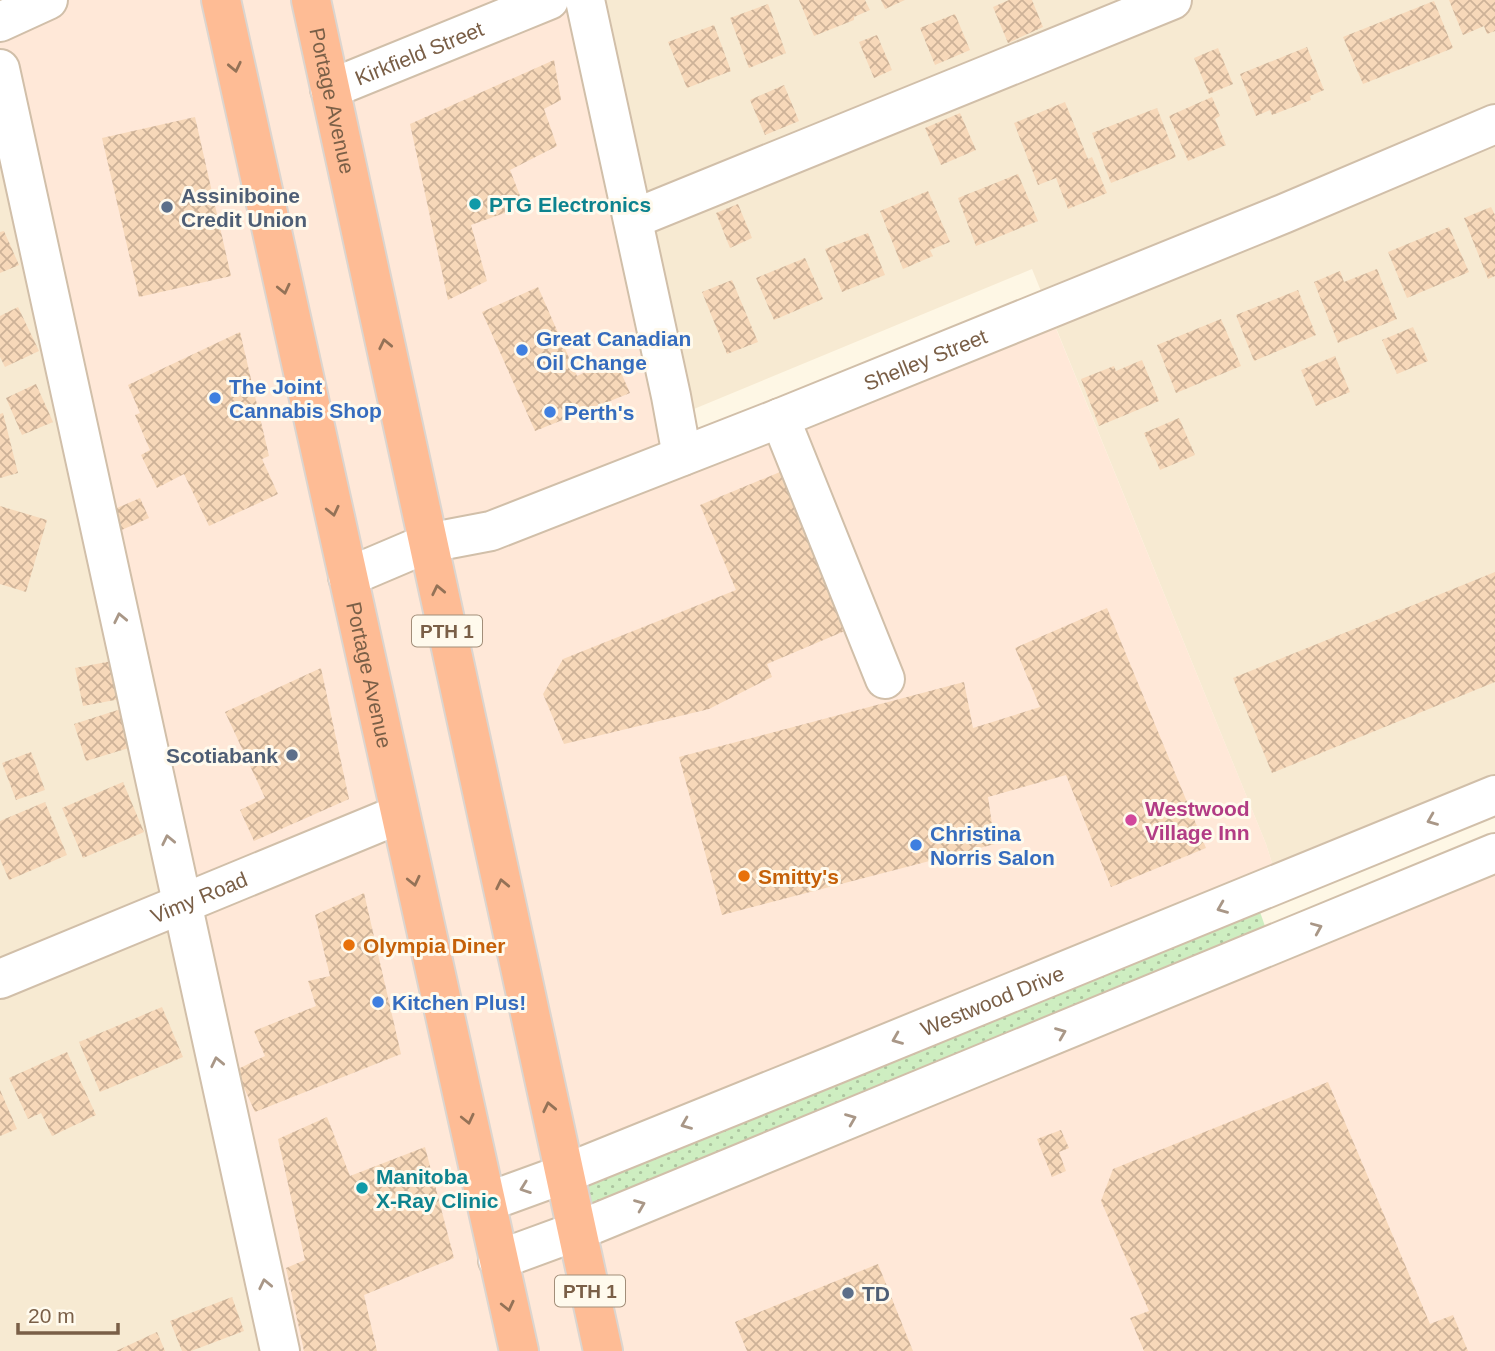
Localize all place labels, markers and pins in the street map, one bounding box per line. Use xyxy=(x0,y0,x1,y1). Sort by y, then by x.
place label: Assiniboine Credit Union xyxy=(181,184,307,231)
place label: PTG Electronics xyxy=(489,193,651,216)
marker: PTG Electronics xyxy=(467,196,483,212)
marker: Assiniboine Credit Union xyxy=(159,199,175,215)
place label: Great Canadian Oil Change xyxy=(536,327,691,374)
marker: Great Canadian Oil Change xyxy=(514,342,530,358)
place label: The Joint Cannabis Shop xyxy=(229,375,382,422)
marker: The Joint Cannabis Shop xyxy=(207,390,223,406)
place label: Perth's xyxy=(564,401,634,424)
marker: Perth's xyxy=(542,404,558,420)
place label: Scotiabank xyxy=(166,744,278,767)
marker: Scotiabank xyxy=(284,747,300,763)
place label: Westwood Village Inn xyxy=(1145,797,1250,844)
marker: Westwood Village Inn xyxy=(1123,812,1139,828)
place label: Christina Norris Salon xyxy=(930,822,1055,869)
marker: Christina Norris Salon xyxy=(908,837,924,853)
place label: Smitty's xyxy=(758,865,839,888)
marker: Smitty's xyxy=(736,868,752,884)
place label: Olympia Diner xyxy=(363,934,505,957)
marker: Olympia Diner xyxy=(341,937,357,953)
place label: Kitchen Plus! xyxy=(392,991,526,1014)
marker: Kitchen Plus! xyxy=(370,994,386,1010)
place label: Manitoba X-Ray Clinic xyxy=(376,1165,499,1212)
marker: Manitoba X-Ray Clinic xyxy=(354,1180,370,1196)
place label: TD xyxy=(862,1282,890,1305)
marker: TD xyxy=(840,1285,856,1301)

